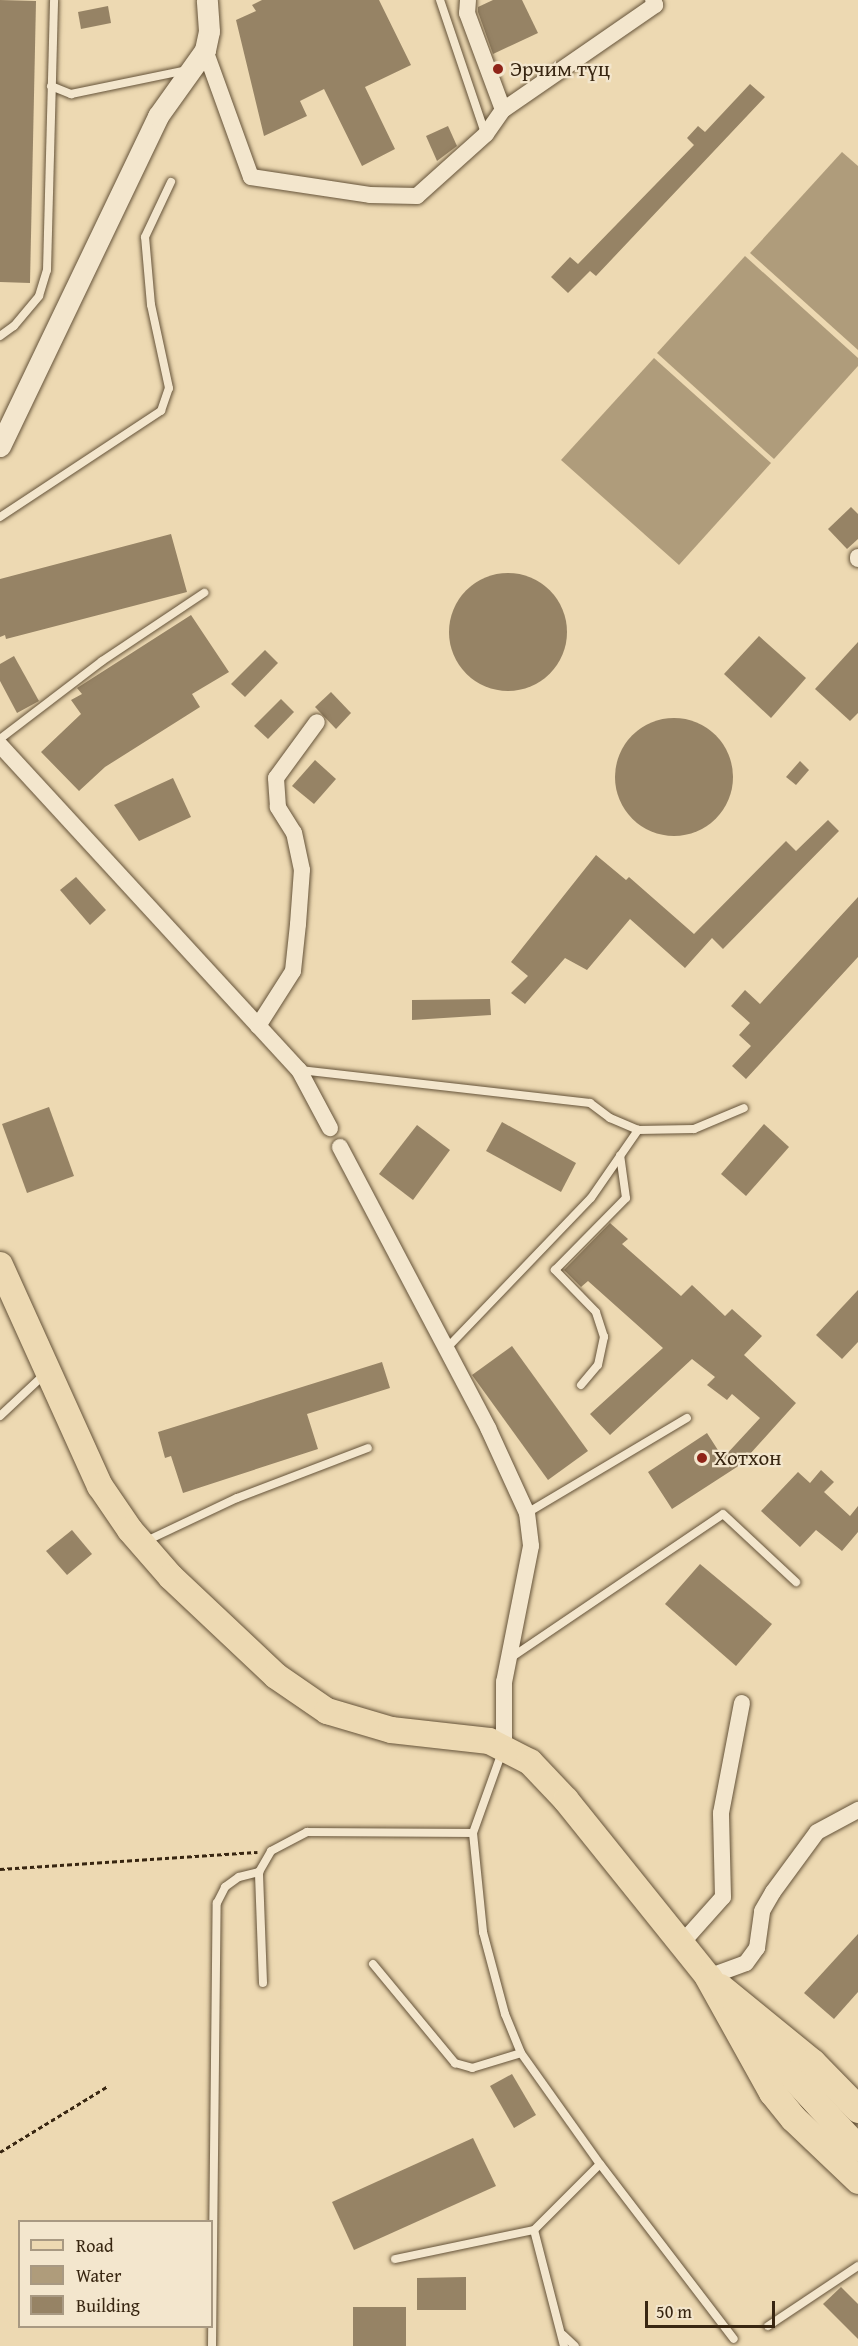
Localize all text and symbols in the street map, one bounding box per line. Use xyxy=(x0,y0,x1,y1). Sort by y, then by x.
place label: Эрчим түц xyxy=(510,56,610,82)
marker: Эрчим түц xyxy=(491,62,505,76)
place label: Хотхон xyxy=(714,1445,781,1471)
marker: Хотхон xyxy=(695,1451,709,1465)
legend xyxy=(18,2220,213,2328)
text: Road xyxy=(76,2232,114,2259)
text: Water xyxy=(76,2262,121,2289)
scale bar xyxy=(648,2289,778,2327)
text: Building xyxy=(76,2292,140,2319)
text: 50 m xyxy=(656,2298,692,2325)

